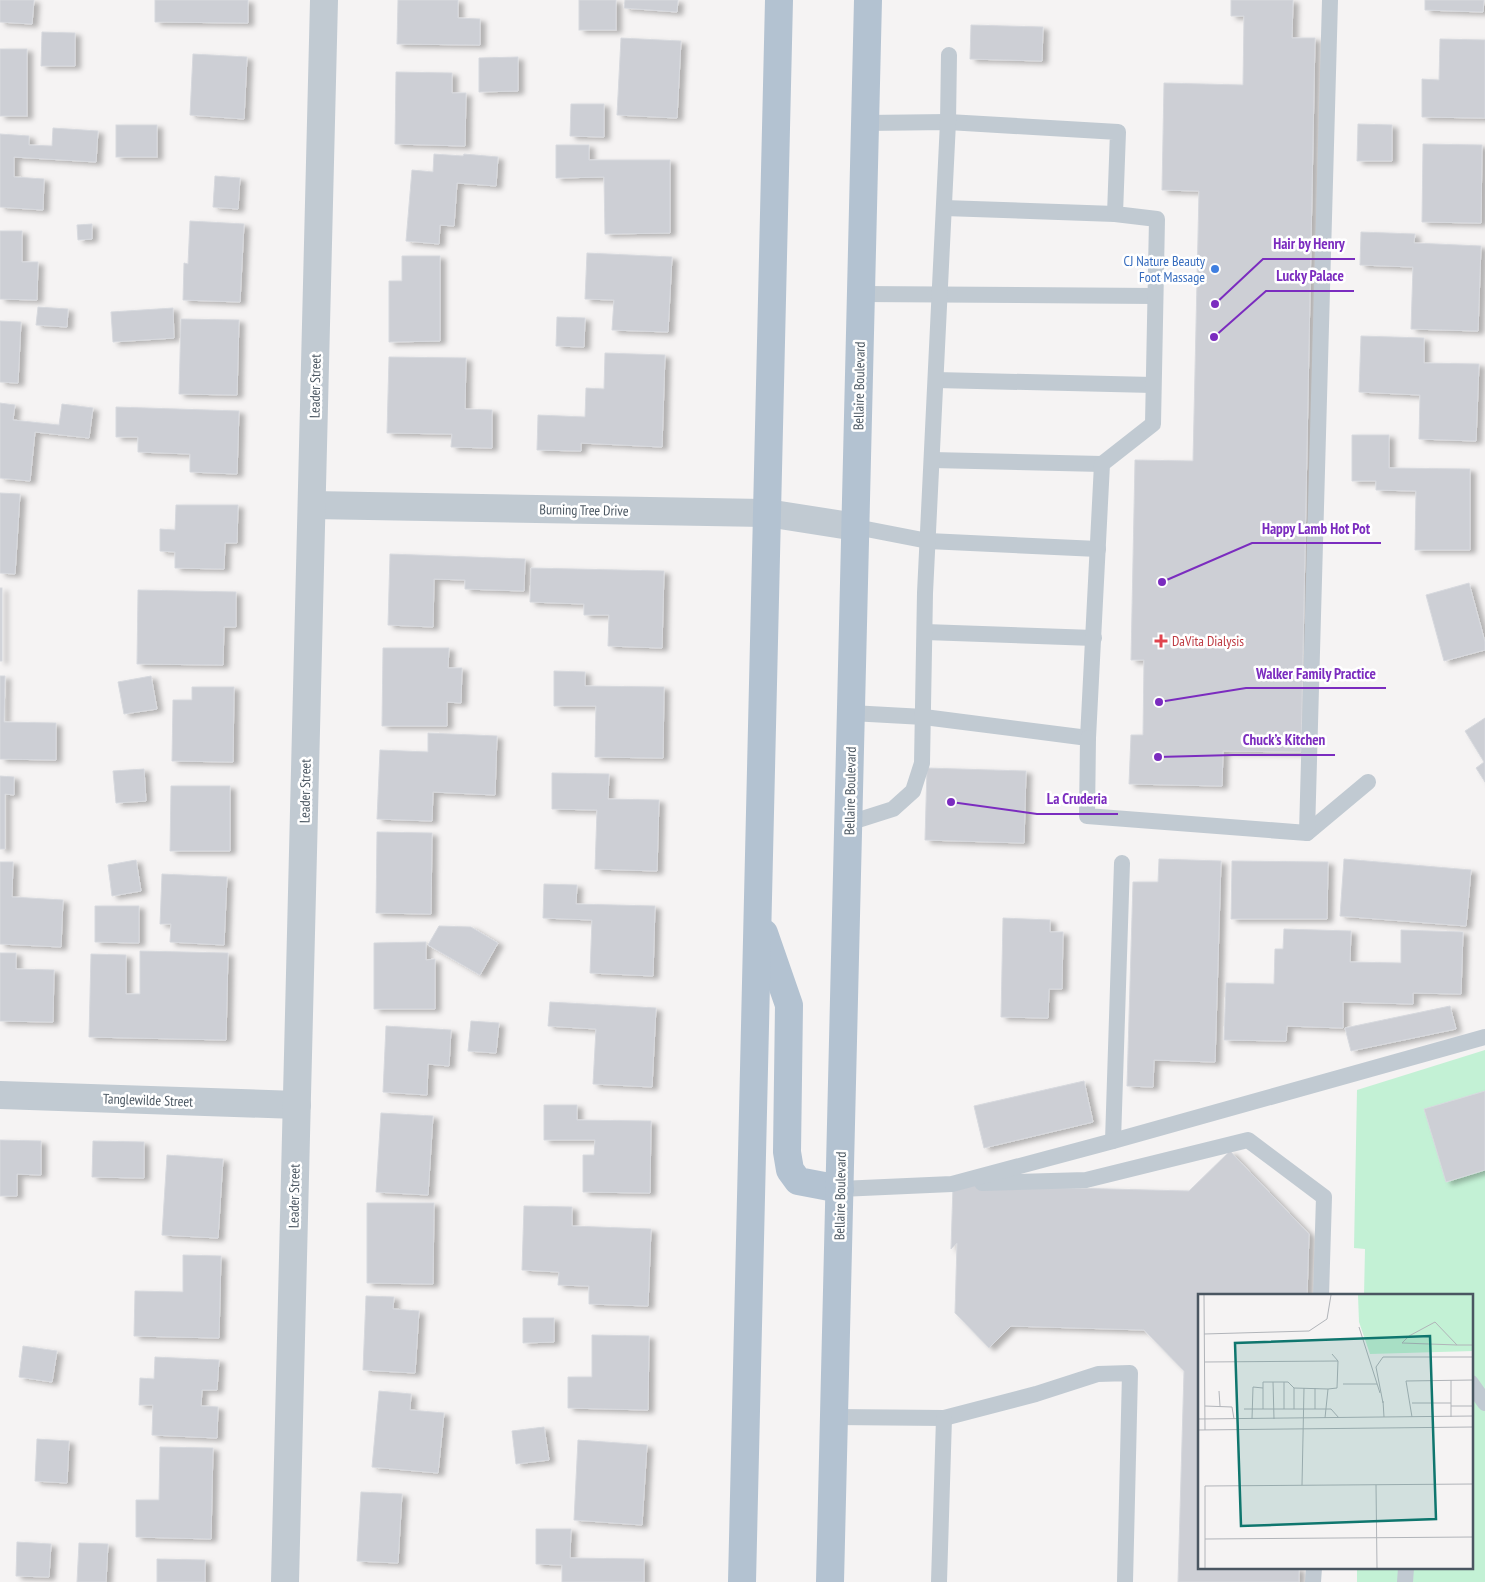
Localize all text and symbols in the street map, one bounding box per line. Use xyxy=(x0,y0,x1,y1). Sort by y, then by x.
callout: Hair by Henry xyxy=(1263,229,1355,259)
text: Hair by Henry xyxy=(1273,234,1346,253)
place label: CJ Nature Beauty Foot Massage xyxy=(1124,252,1206,286)
callout: Lucky Palace xyxy=(1266,261,1354,291)
marker: CJ Nature Beauty Foot Massage xyxy=(1209,263,1221,275)
text: Lucky Palace xyxy=(1276,266,1344,285)
street label: Bellaire Boulevard xyxy=(849,342,869,430)
street label: Leader Street xyxy=(305,354,325,418)
street label: Burning Tree Drive xyxy=(539,500,629,520)
callout: Happy Lamb Hot Pot xyxy=(1252,513,1381,543)
text: Happy Lamb Hot Pot xyxy=(1262,519,1371,538)
place label: DaVita Dialysis xyxy=(1172,632,1244,650)
marker: DaVita Dialysis xyxy=(1154,634,1168,648)
callout: Walker Family Practice xyxy=(1246,658,1386,688)
text: Walker Family Practice xyxy=(1255,664,1376,683)
callout: Chuck’s Kitchen xyxy=(1233,725,1335,755)
text: Chuck’s Kitchen xyxy=(1243,730,1326,749)
street label: Bellaire Boulevard xyxy=(840,747,860,835)
street label: Leader Street xyxy=(295,759,315,823)
callout: La Cruderia xyxy=(1037,784,1118,814)
text: La Cruderia xyxy=(1047,789,1107,808)
street label: Tanglewilde Street xyxy=(103,1089,194,1111)
street label: Bellaire Boulevard xyxy=(830,1152,850,1240)
street label: Leader Street xyxy=(284,1164,304,1228)
inset map xyxy=(1198,1294,1472,1570)

